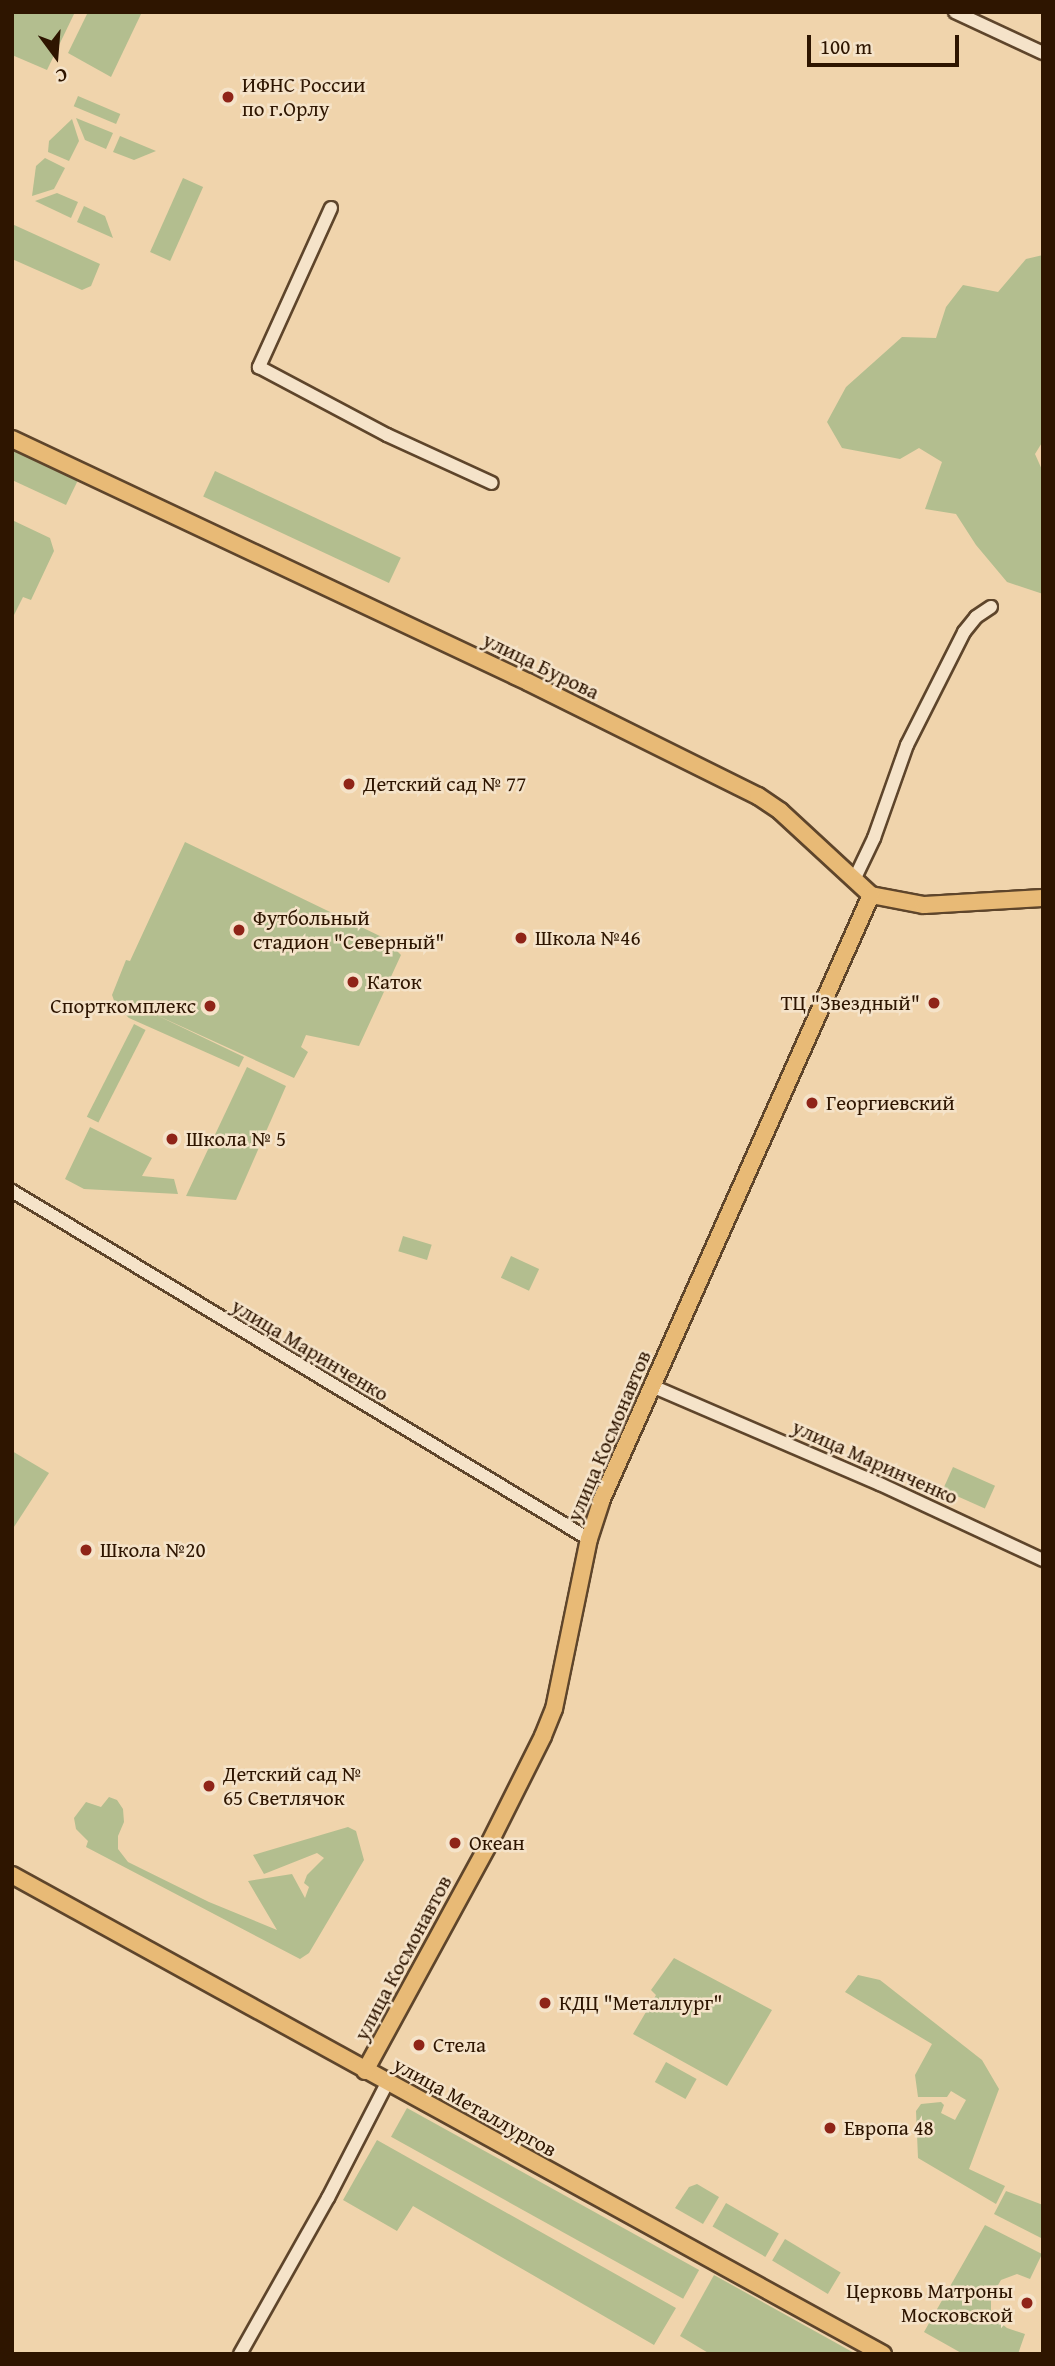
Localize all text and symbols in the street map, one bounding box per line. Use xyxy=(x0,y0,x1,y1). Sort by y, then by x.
north arrow xyxy=(21,21,91,91)
scale bar xyxy=(810,21,962,65)
text: 100 m xyxy=(820,31,872,62)
text: С xyxy=(53,61,71,91)
place label: ИФНС России по г.Орлу xyxy=(242,72,365,122)
marker: ИФНС России по г.Орлу xyxy=(220,89,236,105)
street label: улица Бурова xyxy=(479,627,603,705)
place label: Детский сад № 77 xyxy=(363,771,526,797)
marker: Детский сад № 77 xyxy=(341,776,357,792)
place label: Футбольный стадион "Северный" xyxy=(253,905,444,955)
marker: Футбольный стадион "Северный" xyxy=(231,922,247,938)
place label: Школа №46 xyxy=(535,925,641,951)
marker: Школа №46 xyxy=(513,930,529,946)
place label: Каток xyxy=(367,969,422,995)
marker: Каток xyxy=(345,974,361,990)
place label: ТЦ "Звездный" xyxy=(781,990,920,1016)
place label: Спорткомплекс xyxy=(50,993,196,1019)
marker: ТЦ "Звездный" xyxy=(926,995,942,1011)
marker: Спорткомплекс xyxy=(202,998,218,1014)
place label: Георгиевский xyxy=(826,1090,955,1116)
marker: Георгиевский xyxy=(804,1095,820,1111)
place label: Школа № 5 xyxy=(186,1126,286,1152)
marker: Школа № 5 xyxy=(164,1131,180,1147)
street label: улица Маринченко xyxy=(227,1293,393,1407)
street label: улица Космонавтов xyxy=(562,1347,656,1525)
street label: улица Маринченко xyxy=(788,1414,962,1510)
place label: Школа №20 xyxy=(100,1537,206,1563)
marker: Школа №20 xyxy=(78,1542,94,1558)
place label: Детский сад № 65 Светлячок xyxy=(223,1761,361,1811)
marker: Детский сад № 65 Светлячок xyxy=(201,1778,217,1794)
place label: Океан xyxy=(469,1830,525,1856)
marker: Океан xyxy=(447,1835,463,1851)
street label: улица Космонавтов xyxy=(349,1871,457,2045)
place label: КДЦ "Металлург" xyxy=(559,1990,722,2016)
marker: КДЦ "Металлург" xyxy=(537,1995,553,2011)
place label: Стела xyxy=(433,2032,486,2058)
marker: Стела xyxy=(411,2037,427,2053)
street label: улица Металлургов xyxy=(389,2052,561,2162)
place label: Европа 48 xyxy=(844,2115,934,2141)
marker: Европа 48 xyxy=(822,2120,838,2136)
place label: Церковь Матроны Московской xyxy=(846,2278,1013,2328)
marker: Церковь Матроны Московской xyxy=(1019,2295,1035,2311)

